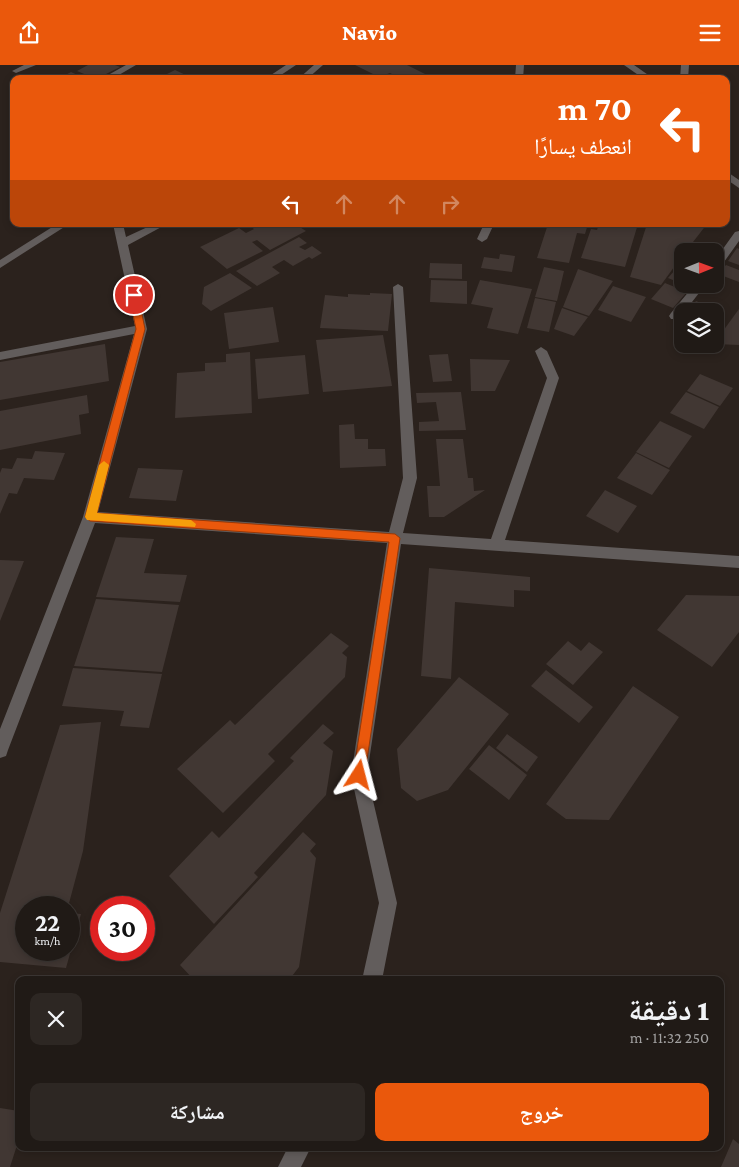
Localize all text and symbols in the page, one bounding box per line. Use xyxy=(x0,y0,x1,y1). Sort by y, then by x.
icon: share xyxy=(15,19,43,47)
icon: menu xyxy=(696,19,724,47)
text: Navio xyxy=(342,20,397,45)
text: 70 m xyxy=(558,89,632,128)
icon: left xyxy=(650,95,715,160)
text: انعطف يسارًا xyxy=(534,134,632,159)
icon: left xyxy=(277,190,305,218)
icon: ahead xyxy=(330,190,358,218)
icon: ahead xyxy=(383,190,411,218)
icon: right xyxy=(436,190,464,218)
north arrow xyxy=(674,243,724,293)
map controls xyxy=(674,243,724,353)
pin xyxy=(113,274,155,316)
icon: arrive xyxy=(120,281,148,309)
button: layers xyxy=(674,303,724,353)
position arrow xyxy=(332,748,384,800)
speed limit sign: 30 xyxy=(90,896,155,961)
text: 22 xyxy=(35,909,60,936)
text: km/h xyxy=(35,934,60,948)
button: close xyxy=(30,993,82,1045)
text: 1 دقيقة xyxy=(628,993,709,1026)
text: 250 m · 11:32 xyxy=(630,1029,709,1046)
button: مشاركة xyxy=(30,1083,365,1141)
button: خروج xyxy=(375,1083,709,1141)

